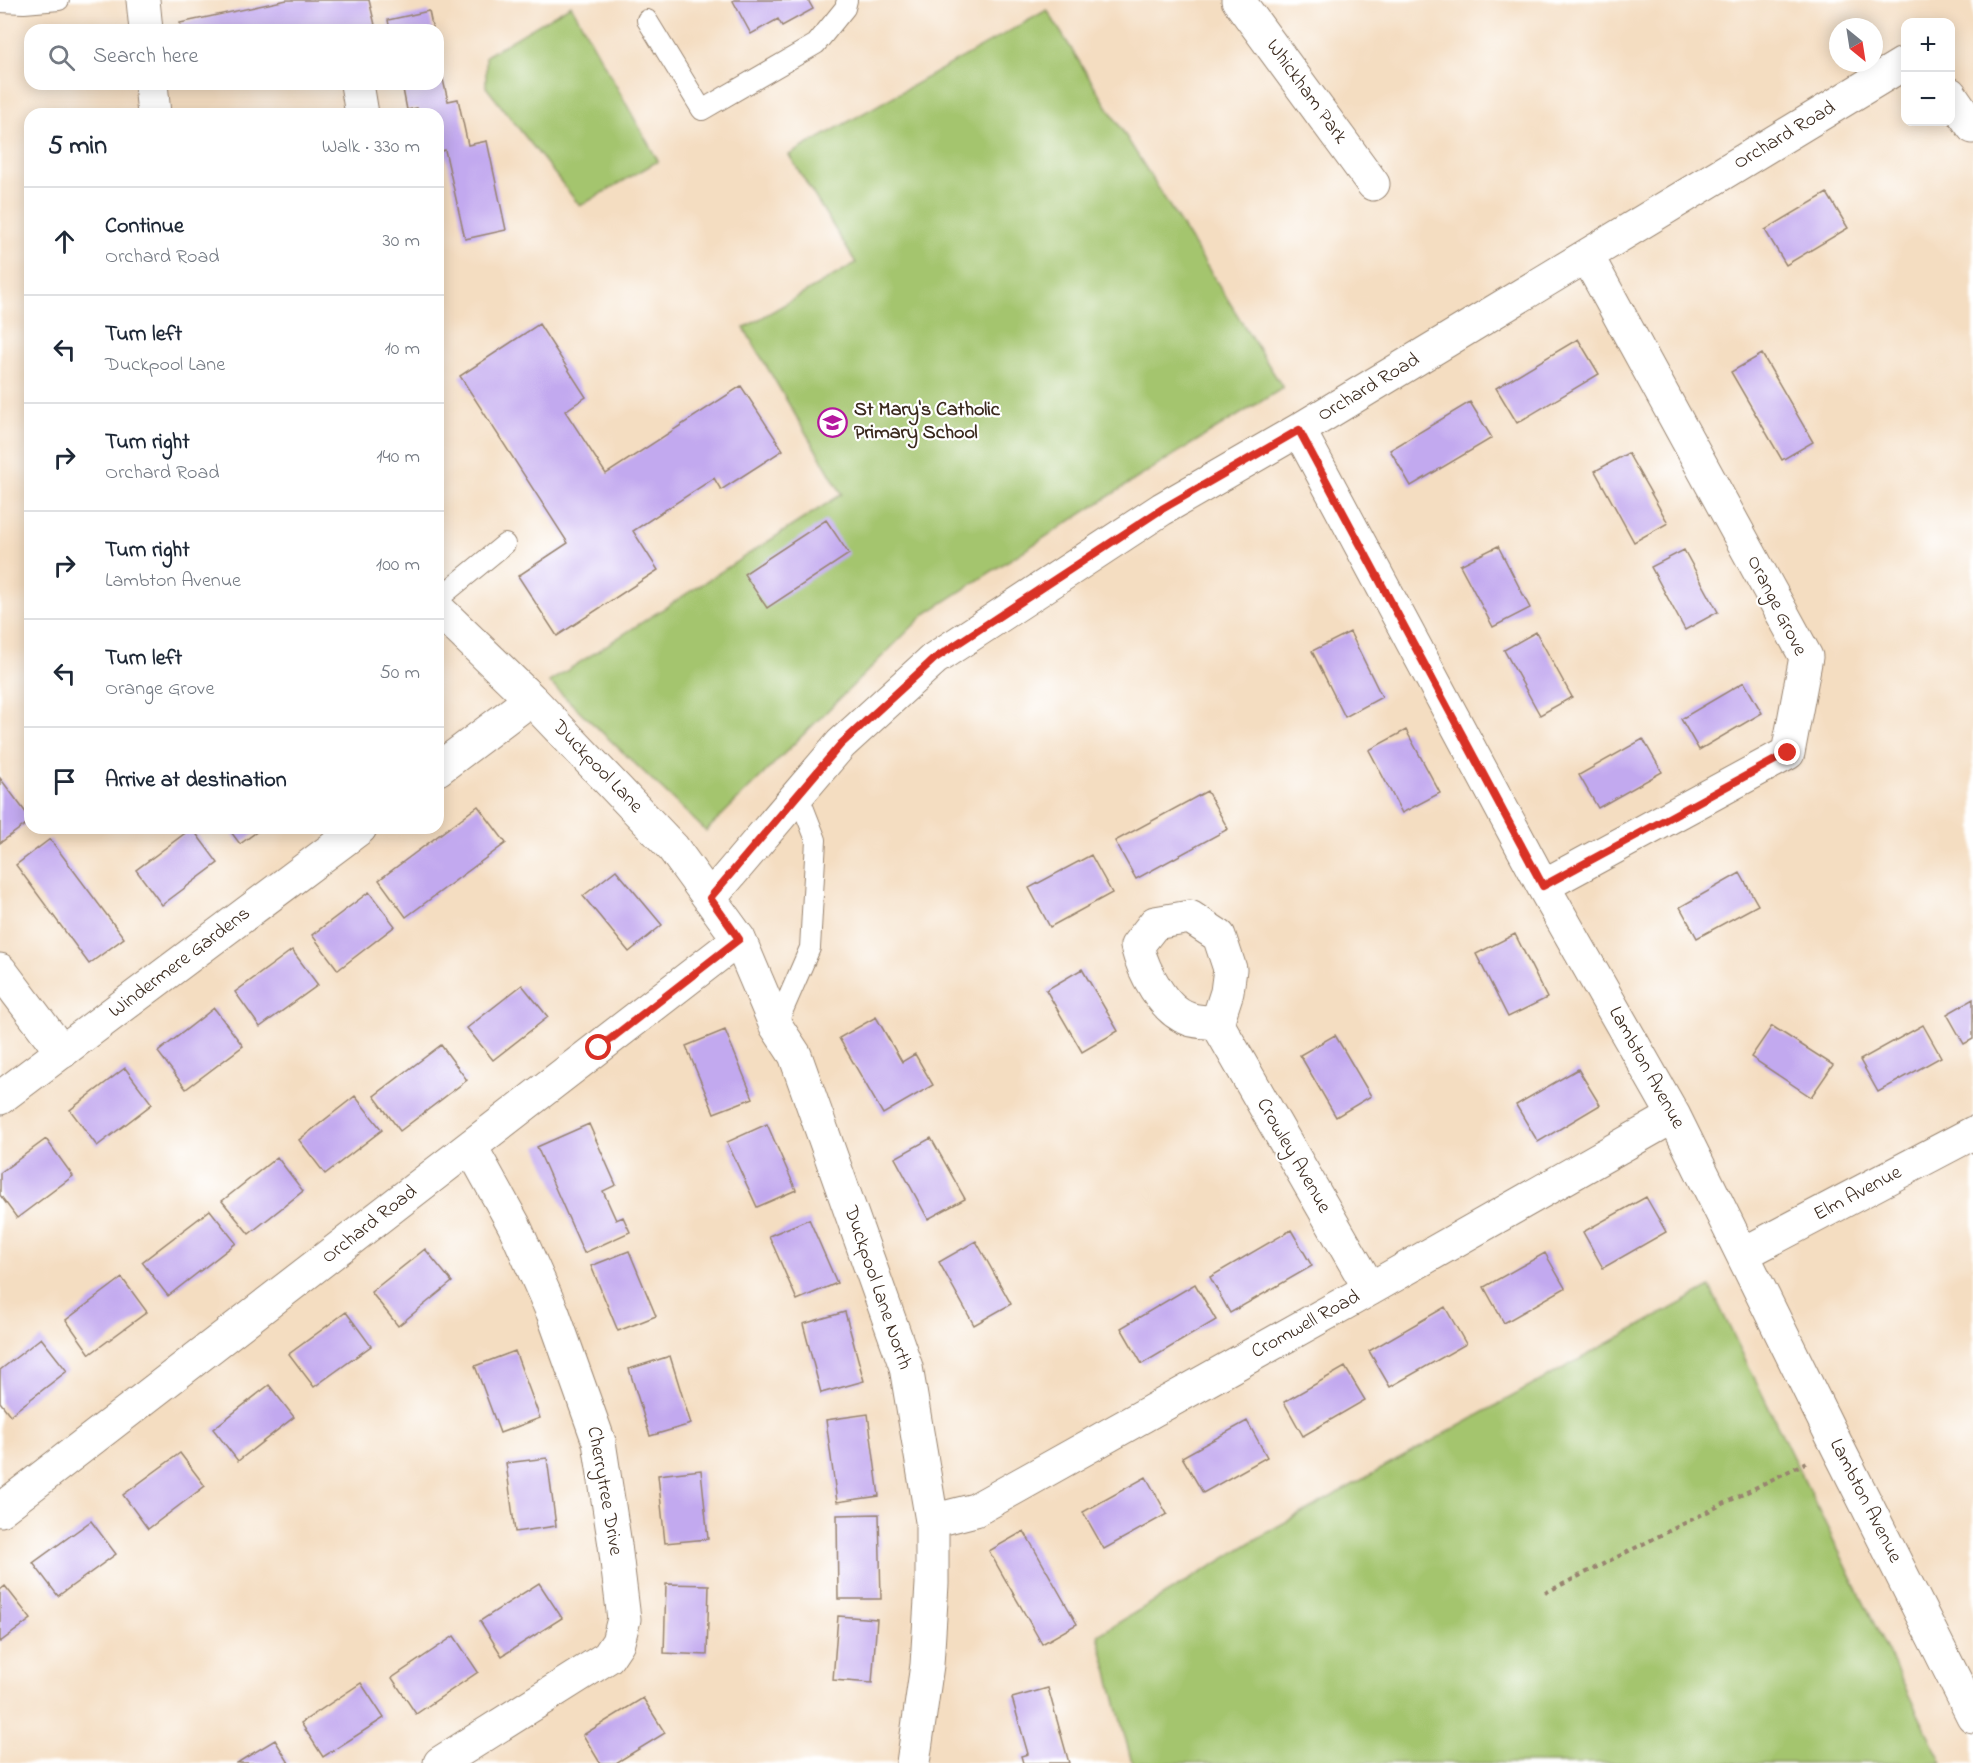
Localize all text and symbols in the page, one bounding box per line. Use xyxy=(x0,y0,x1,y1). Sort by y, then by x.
north arrow xyxy=(1829,18,1883,72)
map controls xyxy=(1901,18,1955,126)
button: + xyxy=(1901,18,1955,72)
search box xyxy=(24,24,444,90)
street label: Whickham Park xyxy=(1258,34,1354,151)
icon: search xyxy=(45,41,78,74)
text: Search here xyxy=(93,41,198,73)
button: − xyxy=(1901,72,1955,126)
street label: Orchard Road xyxy=(1728,94,1842,178)
text: 5 min xyxy=(48,128,107,166)
text: Walk · 330 m xyxy=(322,133,420,162)
text: Continue xyxy=(105,211,184,243)
icon: ahead xyxy=(48,225,81,258)
text: 30 m xyxy=(383,227,420,256)
text: Orchard Road xyxy=(105,243,219,272)
text: Turn left xyxy=(105,319,182,351)
icon: left xyxy=(48,333,81,366)
text: 10 m xyxy=(384,335,420,364)
street label: Orchard Road xyxy=(1312,346,1426,430)
text: Duckpool Lane xyxy=(105,351,225,380)
place label: St Mary's Catholic Primary School xyxy=(854,396,1001,449)
school or university icon: St Mary's Catholic Primary School xyxy=(817,406,849,438)
text: Turn right xyxy=(105,427,190,459)
icon: right xyxy=(48,441,81,474)
text: 140 m xyxy=(376,443,420,472)
text: Orchard Road xyxy=(105,459,219,488)
text: Turn right xyxy=(105,535,190,567)
icon: right xyxy=(48,549,81,582)
text: 100 m xyxy=(376,551,420,580)
street label: Orange Grove xyxy=(1737,551,1814,662)
text: Lambton Avenue xyxy=(105,567,241,596)
text: Turn left xyxy=(105,643,182,675)
icon: left xyxy=(48,657,81,690)
text: 50 m xyxy=(379,659,420,688)
text: Orange Grove xyxy=(105,675,214,704)
street label: Duckpool Lane xyxy=(544,713,649,820)
route end xyxy=(1774,739,1800,765)
icon: arrive xyxy=(48,765,81,798)
text: Arrive at destination xyxy=(105,765,287,797)
street label: Windermere Gardens xyxy=(103,900,257,1026)
street label: Lambton Avenue xyxy=(1600,1001,1692,1135)
route start xyxy=(585,1034,611,1060)
street label: Crowley Avenue xyxy=(1248,1093,1338,1219)
street label: Elm Avenue xyxy=(1809,1159,1907,1229)
street label: Orchard Road xyxy=(316,1178,424,1272)
street label: Duckpool Lane North xyxy=(835,1201,919,1374)
street label: Cromwell Road xyxy=(1246,1283,1366,1367)
street label: Cherrytree Drive xyxy=(578,1424,630,1558)
street label: Lambton Avenue xyxy=(1821,1434,1909,1568)

